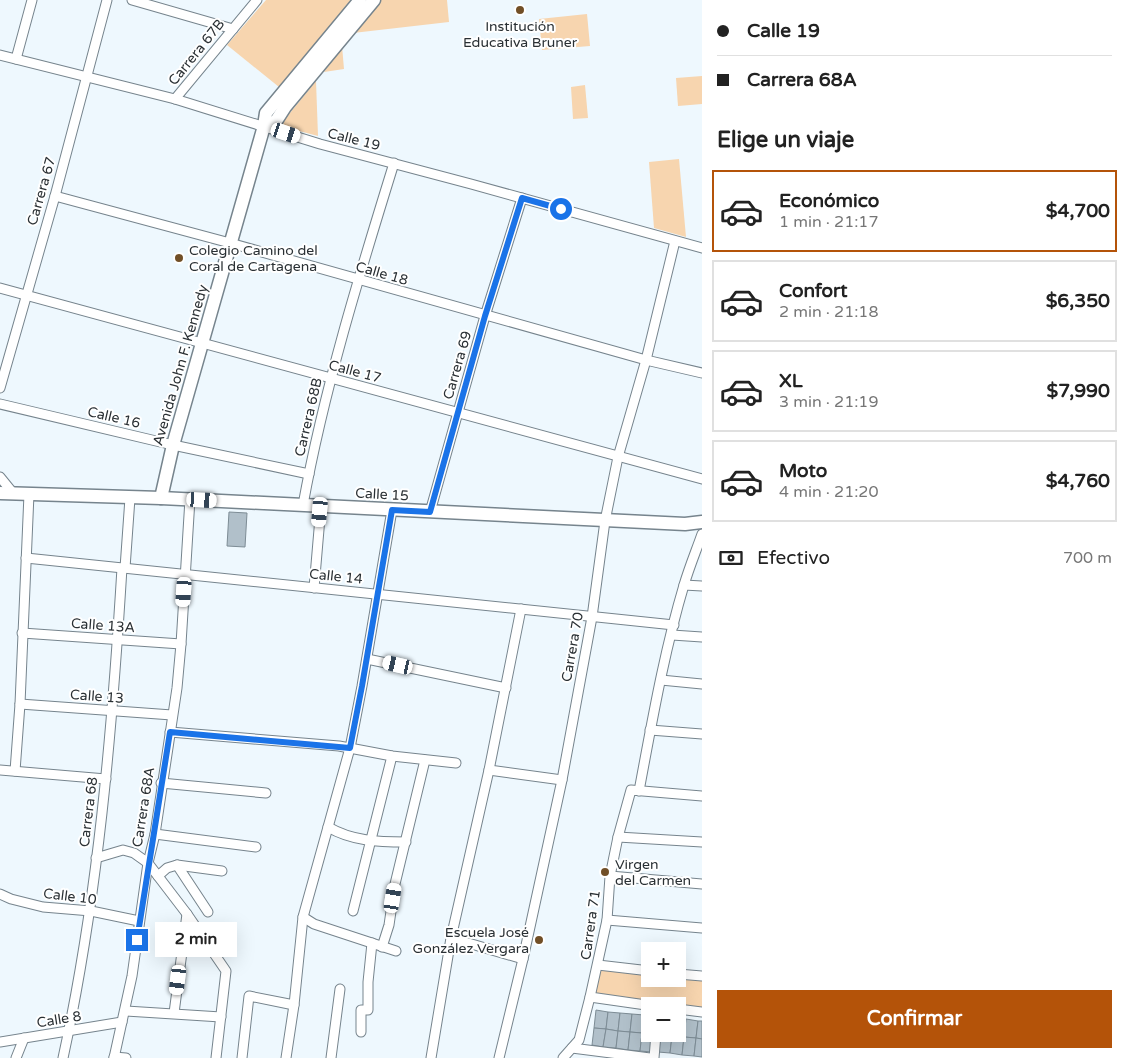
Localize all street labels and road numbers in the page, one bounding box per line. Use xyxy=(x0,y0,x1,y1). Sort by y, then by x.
street label: Carrera 67B xyxy=(165,16,228,89)
street label: Calle 19 xyxy=(326,125,382,154)
street label: Carrera 67 xyxy=(24,155,59,227)
street label: Calle 18 xyxy=(354,258,410,289)
street label: Avenida John F. Kennedy xyxy=(149,282,212,448)
street label: Carrera 69 xyxy=(440,329,475,401)
street label: Calle 17 xyxy=(327,356,383,387)
street label: Carrera 68B xyxy=(291,376,326,458)
street label: Calle 16 xyxy=(86,403,142,432)
street label: Calle 15 xyxy=(355,485,409,504)
street label: Calle 14 xyxy=(308,565,364,588)
street label: Carrera 70 xyxy=(558,611,587,683)
street label: Calle 13A xyxy=(70,615,136,636)
street label: Calle 13 xyxy=(70,686,124,707)
street label: Carrera 68A xyxy=(129,766,158,848)
street label: Carrera 68 xyxy=(76,776,101,848)
street label: Calle 10 xyxy=(42,885,98,908)
street label: Carrera 71 xyxy=(577,889,604,961)
street label: Calle 8 xyxy=(36,1008,83,1031)

